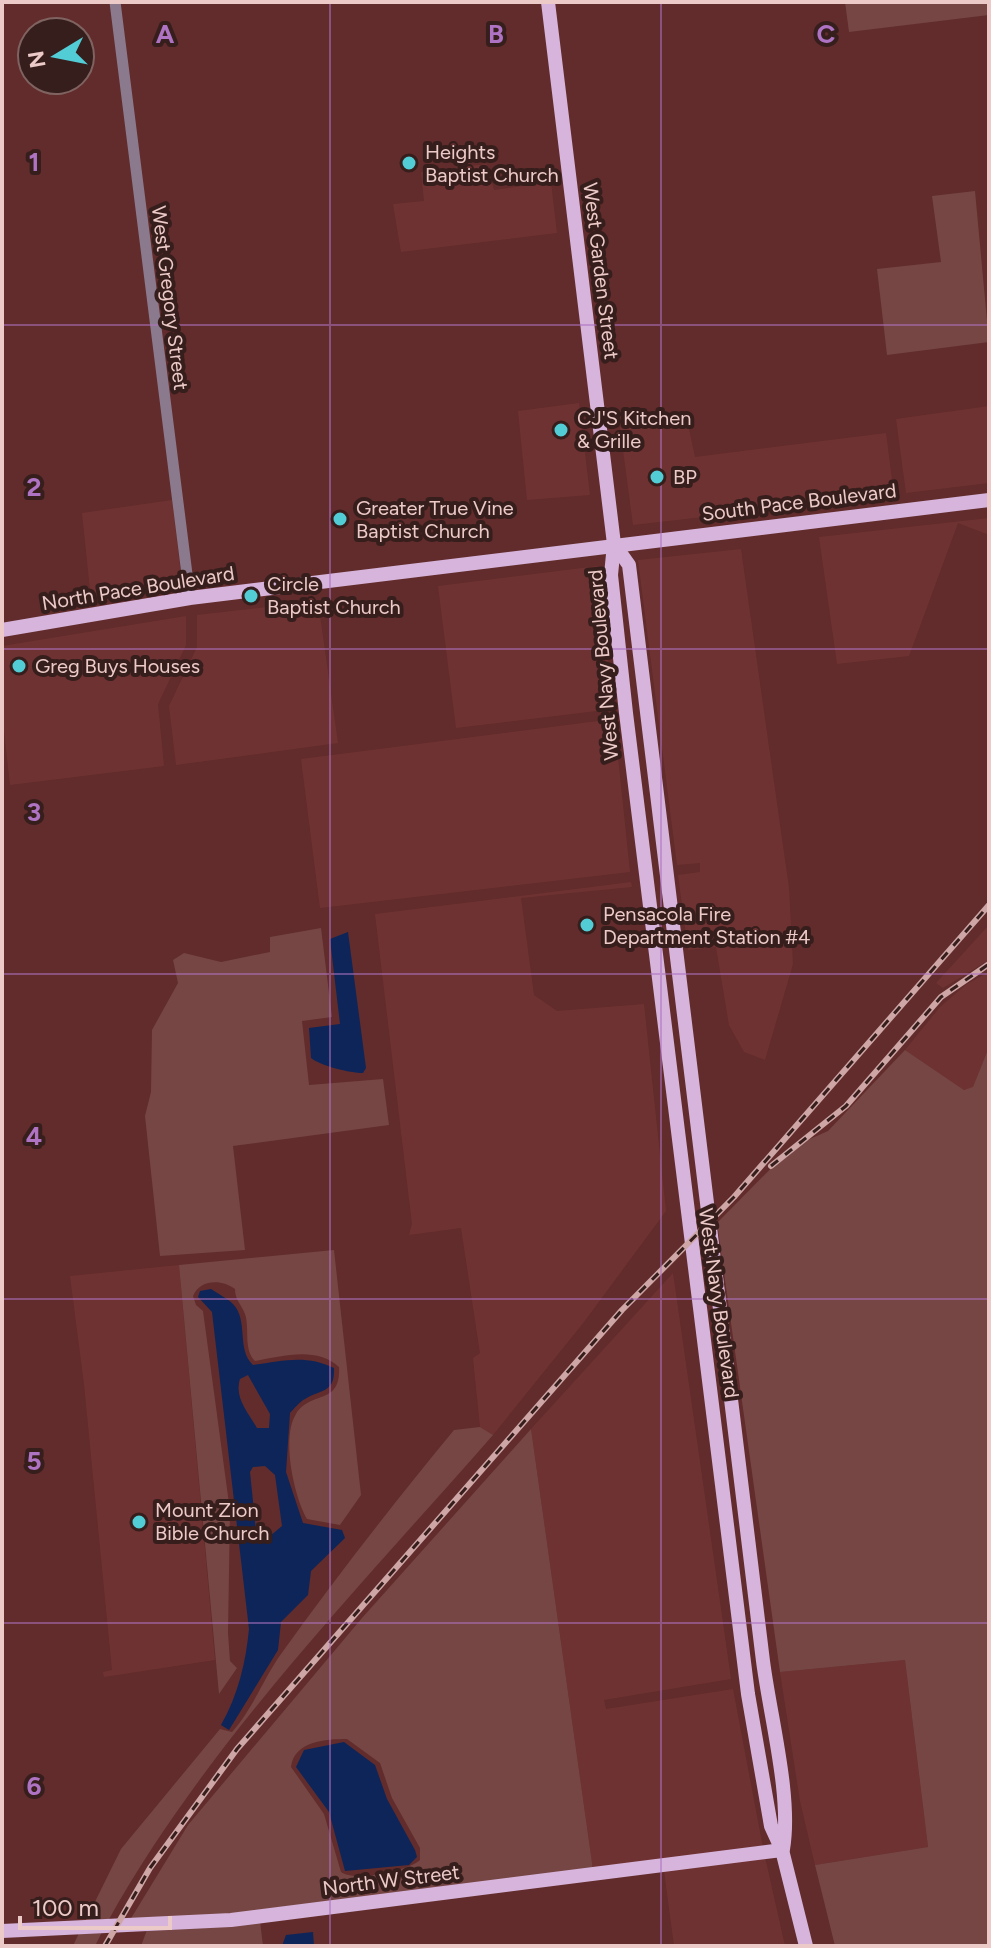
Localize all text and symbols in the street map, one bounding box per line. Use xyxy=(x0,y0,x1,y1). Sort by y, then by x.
north arrow xyxy=(16,16,96,96)
text: A xyxy=(156,18,175,50)
text: B xyxy=(488,18,504,50)
text: C xyxy=(817,18,836,50)
text: N xyxy=(22,49,52,70)
place label: Heights Baptist Church xyxy=(425,140,559,187)
text: 1 xyxy=(29,146,39,178)
marker: Heights Baptist Church xyxy=(400,154,418,172)
street label: West Garden Street xyxy=(578,181,624,361)
street label: West Gregory Street xyxy=(147,204,193,392)
place label: CJ'S Kitchen & Grille xyxy=(577,406,691,453)
marker: CJ'S Kitchen & Grille xyxy=(552,421,570,439)
place label: BP xyxy=(673,465,697,489)
marker: BP xyxy=(648,468,666,486)
text: 2 xyxy=(26,471,42,503)
street label: South Pace Boulevard xyxy=(700,478,898,526)
place label: Greater True Vine Baptist Church xyxy=(356,496,514,543)
marker: Greater True Vine Baptist Church xyxy=(331,510,349,528)
street label: North Pace Boulevard xyxy=(40,561,236,615)
street label: West Navy Boulevard xyxy=(583,569,623,761)
place label: Circle Baptist Church xyxy=(267,572,401,619)
marker: Circle Baptist Church xyxy=(242,587,260,605)
place label: Greg Buys Houses xyxy=(35,654,200,678)
marker: Greg Buys Houses xyxy=(10,657,28,675)
text: 3 xyxy=(27,796,41,828)
place label: Pensacola Fire Department Station #4 xyxy=(603,902,811,949)
marker: Pensacola Fire Department Station #4 xyxy=(578,916,596,934)
text: 4 xyxy=(26,1120,42,1152)
street label: West Navy Boulevard xyxy=(694,1207,744,1399)
text: 5 xyxy=(26,1445,42,1477)
place label: Mount Zion Bible Church xyxy=(155,1498,269,1545)
marker: Mount Zion Bible Church xyxy=(130,1513,148,1531)
text: 6 xyxy=(26,1770,42,1802)
street label: North W Street xyxy=(321,1860,461,1900)
scale bar xyxy=(20,1880,170,1930)
text: 100 m xyxy=(32,1893,99,1922)

